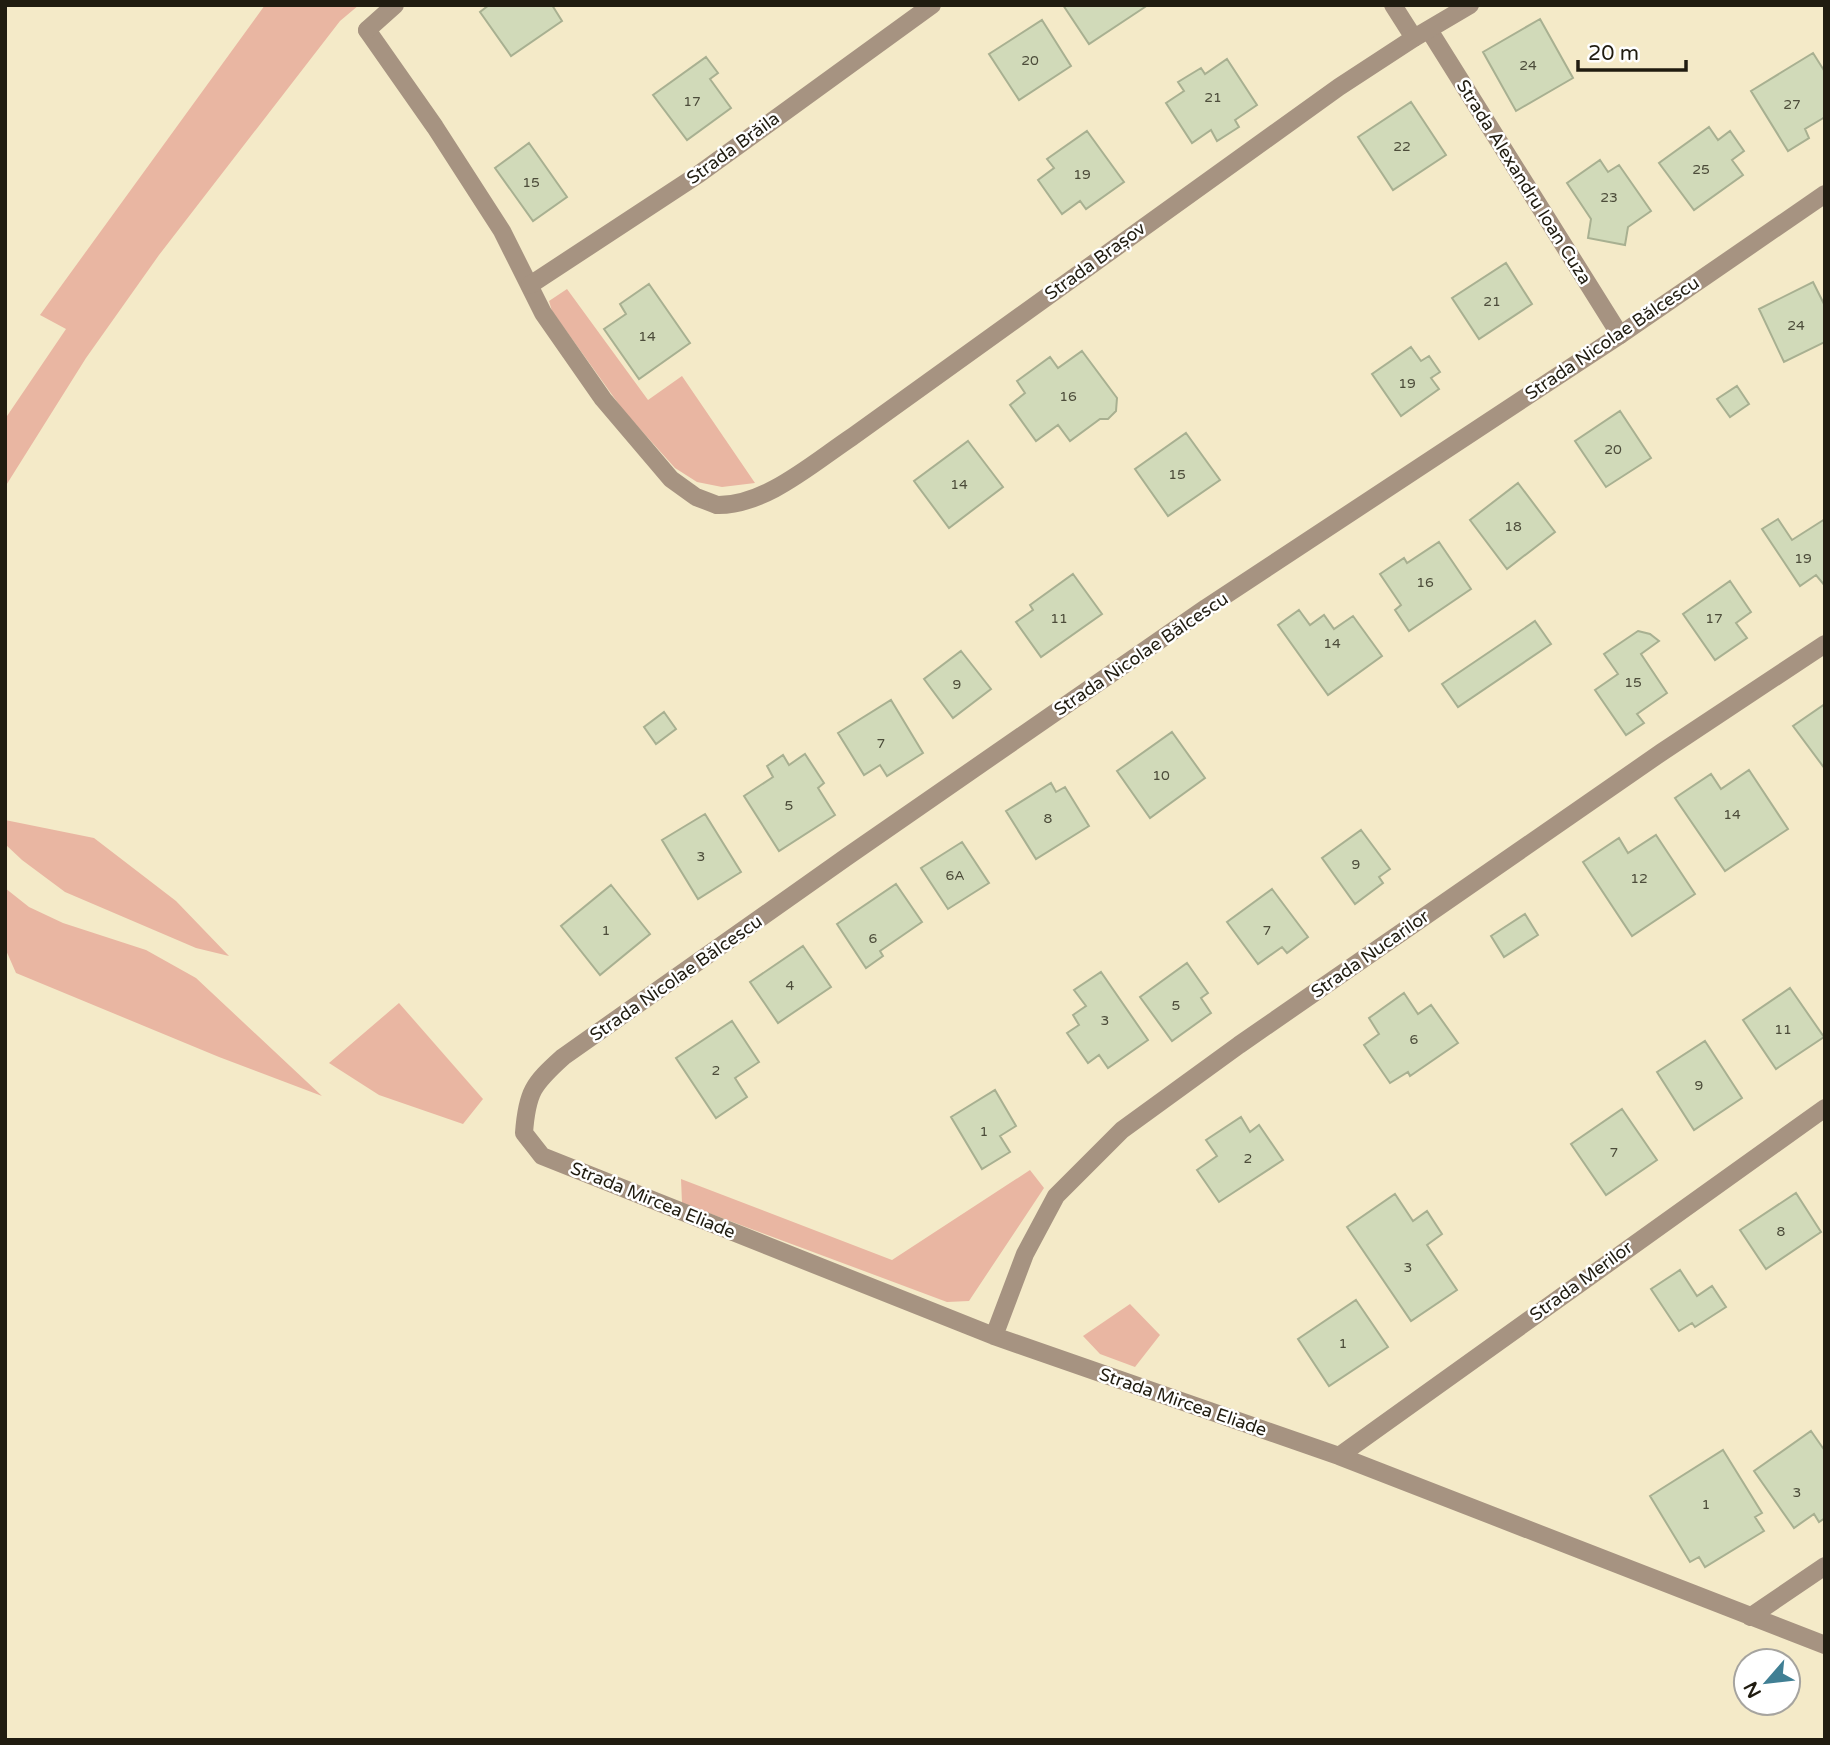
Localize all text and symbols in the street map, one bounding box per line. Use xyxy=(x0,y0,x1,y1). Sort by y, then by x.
scale bar xyxy=(1578,28,1686,72)
text: 20 m xyxy=(1588,41,1639,66)
house number: 20 xyxy=(1021,52,1039,69)
house number: 24 xyxy=(1519,57,1537,74)
street label: Strada Alexandru Ioan Cuza xyxy=(1452,76,1596,288)
house number: 21 xyxy=(1204,89,1222,106)
house number: 17 xyxy=(683,93,701,110)
house number: 27 xyxy=(1783,96,1801,113)
street label: Strada Brăila xyxy=(682,107,784,189)
house number: 22 xyxy=(1393,138,1411,155)
house number: 25 xyxy=(1692,161,1710,178)
house number: 19 xyxy=(1073,166,1091,183)
house number: 15 xyxy=(522,174,540,191)
house number: 23 xyxy=(1600,189,1618,206)
street label: Strada Brașov xyxy=(1040,217,1150,305)
street label: Strada Nicolae Bălcescu xyxy=(1521,271,1703,405)
house number: 21 xyxy=(1483,293,1501,310)
house number: 24 xyxy=(1787,317,1805,334)
house number: 14 xyxy=(638,328,656,345)
house number: 19 xyxy=(1398,375,1416,392)
house number: 16 xyxy=(1059,388,1077,405)
house number: 20 xyxy=(1604,441,1622,458)
house number: 15 xyxy=(1168,466,1186,483)
house number: 14 xyxy=(950,476,968,493)
house number: 18 xyxy=(1504,518,1522,535)
house number: 19 xyxy=(1794,550,1812,567)
house number: 16 xyxy=(1416,574,1434,591)
street label: Strada Nicolae Bălcescu xyxy=(1050,587,1232,721)
house number: 11 xyxy=(1050,610,1068,627)
house number: 17 xyxy=(1705,610,1723,627)
house number: 14 xyxy=(1323,635,1341,652)
house number: 15 xyxy=(1624,674,1642,691)
house number: 9 xyxy=(953,676,961,693)
house number: 7 xyxy=(877,735,885,752)
house number: 10 xyxy=(1152,767,1170,784)
house number: 5 xyxy=(785,797,793,814)
house number: 14 xyxy=(1723,806,1741,823)
house number: 8 xyxy=(1044,810,1053,827)
house number: 3 xyxy=(697,848,705,865)
house number: 9 xyxy=(1352,856,1360,873)
house number: 6A xyxy=(945,867,965,884)
house number: 12 xyxy=(1630,870,1648,887)
street label: Strada Nucarilor xyxy=(1307,905,1433,1003)
street label: Strada Nicolae Bălcescu xyxy=(586,910,766,1046)
house number: 1 xyxy=(602,922,610,939)
house number: 7 xyxy=(1263,922,1271,939)
house number: 6 xyxy=(869,930,878,947)
house number: 4 xyxy=(786,977,795,994)
house number: 5 xyxy=(1172,997,1180,1014)
house number: 3 xyxy=(1101,1012,1109,1029)
house number: 11 xyxy=(1774,1021,1792,1038)
house number: 6 xyxy=(1410,1031,1419,1048)
house number: 2 xyxy=(712,1062,720,1079)
house number: 9 xyxy=(1695,1077,1703,1094)
house number: 1 xyxy=(980,1123,988,1140)
house number: 7 xyxy=(1610,1144,1618,1161)
house number: 2 xyxy=(1244,1150,1252,1167)
street label: Strada Mircea Eliade xyxy=(567,1157,739,1243)
house number: 8 xyxy=(1777,1223,1786,1240)
street label: Strada Merilor xyxy=(1525,1236,1637,1326)
house number: 3 xyxy=(1404,1259,1412,1276)
house number: 1 xyxy=(1339,1335,1347,1352)
street label: Strada Mircea Eliade xyxy=(1096,1363,1270,1441)
house number: 3 xyxy=(1793,1484,1801,1501)
house number: 1 xyxy=(1702,1496,1710,1513)
north arrow xyxy=(1732,1647,1802,1717)
text: N xyxy=(1740,1678,1766,1701)

